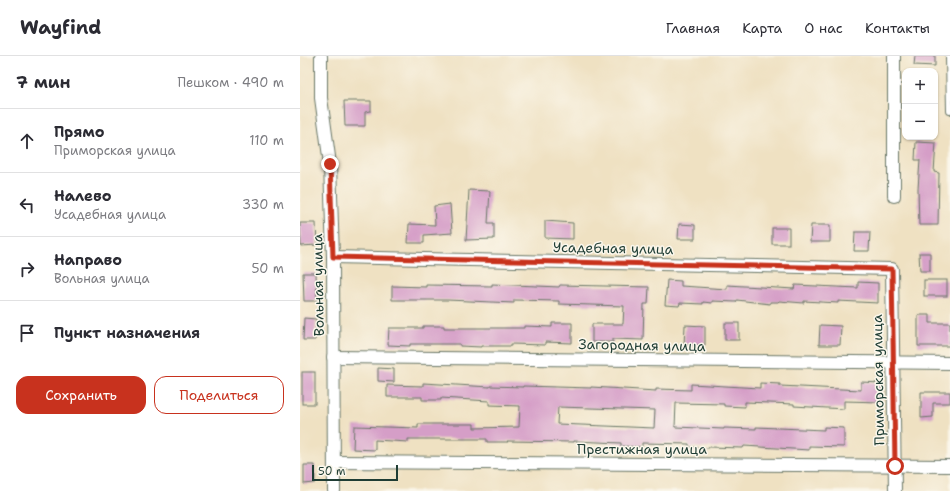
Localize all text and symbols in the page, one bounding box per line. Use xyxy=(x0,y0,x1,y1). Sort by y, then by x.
text: Wayfind xyxy=(20,15,101,40)
text: Главная xyxy=(666,19,720,37)
text: Карта xyxy=(742,19,782,37)
text: О нас xyxy=(804,19,843,37)
text: Контакты xyxy=(865,19,930,37)
map controls xyxy=(902,68,938,140)
button: + xyxy=(902,68,938,104)
text: 7 мин xyxy=(16,71,71,93)
text: Пешком · 490 m xyxy=(177,74,284,91)
button: − xyxy=(902,104,938,140)
text: Прямо xyxy=(54,122,104,142)
icon: ahead xyxy=(16,130,38,152)
text: 110 m xyxy=(249,132,284,149)
text: Приморская улица xyxy=(54,142,176,159)
route end xyxy=(321,155,339,173)
text: Налево xyxy=(54,186,112,206)
icon: left xyxy=(16,194,38,216)
text: 330 m xyxy=(242,196,284,213)
text: Усадебная улица xyxy=(54,206,166,223)
street label: Вольная улица xyxy=(308,233,328,337)
street label: Усадебная улица xyxy=(553,238,674,258)
text: Направо xyxy=(54,250,122,270)
icon: right xyxy=(16,258,38,280)
text: 50 m xyxy=(251,260,284,277)
text: Вольная улица xyxy=(54,270,150,287)
street label: Приморская улица xyxy=(868,314,888,446)
icon: arrive xyxy=(16,322,38,344)
text: Пункт назначения xyxy=(54,323,200,343)
street label: Загородная улица xyxy=(578,335,706,355)
button: Сохранить xyxy=(16,376,146,414)
button: Поделиться xyxy=(154,376,284,414)
street label: Престижная улица xyxy=(577,440,707,458)
route start xyxy=(886,457,904,475)
scale bar xyxy=(312,463,398,482)
text: 50 m xyxy=(318,464,346,479)

